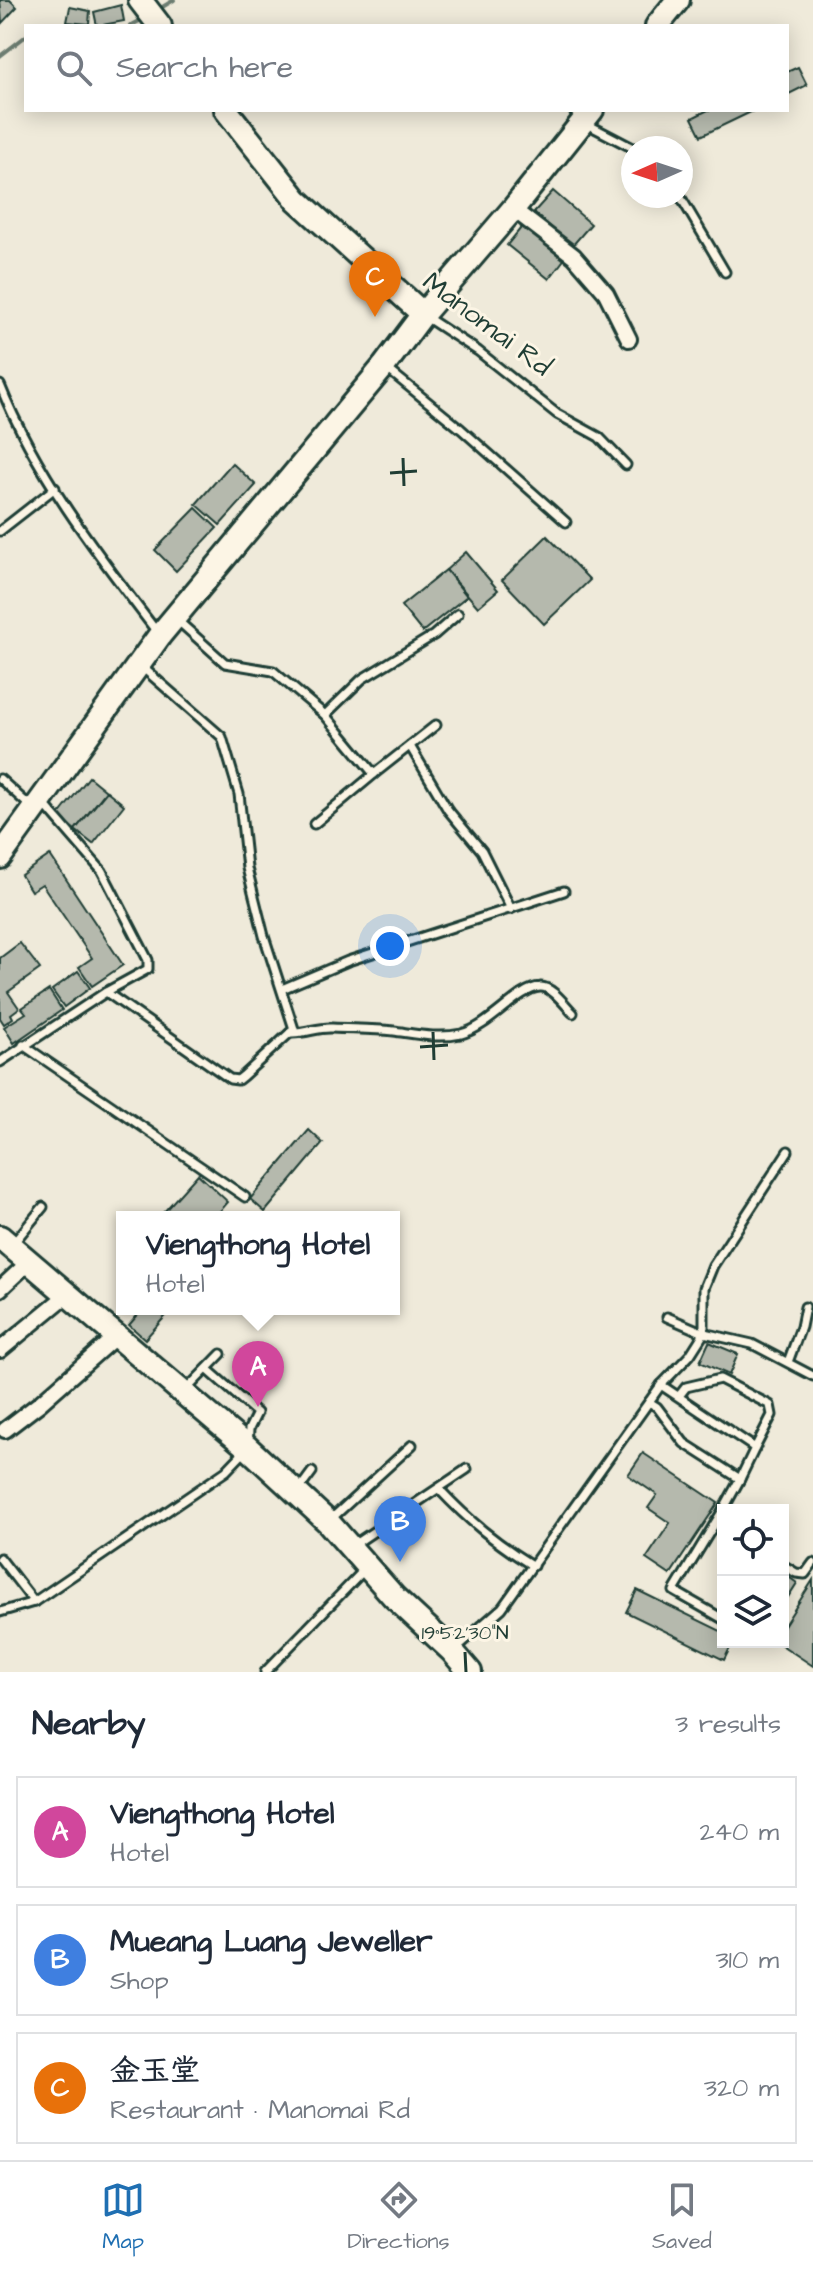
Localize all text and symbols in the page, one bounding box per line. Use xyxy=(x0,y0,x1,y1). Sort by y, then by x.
search box xyxy=(24,24,789,112)
icon: search xyxy=(52,46,96,90)
text: Search here xyxy=(116,47,293,89)
north arrow xyxy=(621,136,693,208)
pin: C xyxy=(349,251,401,317)
street label: Manomai Rd xyxy=(414,263,560,386)
your location xyxy=(370,926,410,966)
popup xyxy=(116,1211,400,1315)
text: Viengthong Hotel xyxy=(146,1224,370,1266)
text: Hotel xyxy=(146,1266,205,1302)
pin: A xyxy=(232,1341,284,1407)
pin: B xyxy=(374,1496,426,1562)
map controls xyxy=(717,1504,789,1648)
button: locate xyxy=(717,1504,789,1576)
button: layers xyxy=(717,1576,789,1648)
text: 19°52'30"N xyxy=(421,1619,509,1647)
text: Nearby xyxy=(32,1700,146,1748)
text: 3 results xyxy=(675,1706,781,1742)
text: Viengthong Hotel xyxy=(110,1793,335,1835)
text: A xyxy=(52,1814,68,1850)
text: 240 m xyxy=(699,1814,779,1850)
text: Hotel xyxy=(110,1835,169,1871)
text: Mueang Luang Jeweller xyxy=(110,1921,433,1963)
text: B xyxy=(51,1942,69,1978)
text: 310 m xyxy=(715,1942,779,1978)
text: Shop xyxy=(110,1963,169,1999)
text: 金玉堂 xyxy=(110,2050,200,2092)
text: C xyxy=(51,2070,69,2106)
text: 320 m xyxy=(704,2070,779,2106)
text: Restaurant · Manomai Rd xyxy=(110,2092,410,2128)
tab: Map xyxy=(101,2178,145,2257)
tab: Directions xyxy=(347,2178,450,2257)
tab: Saved xyxy=(652,2178,712,2257)

